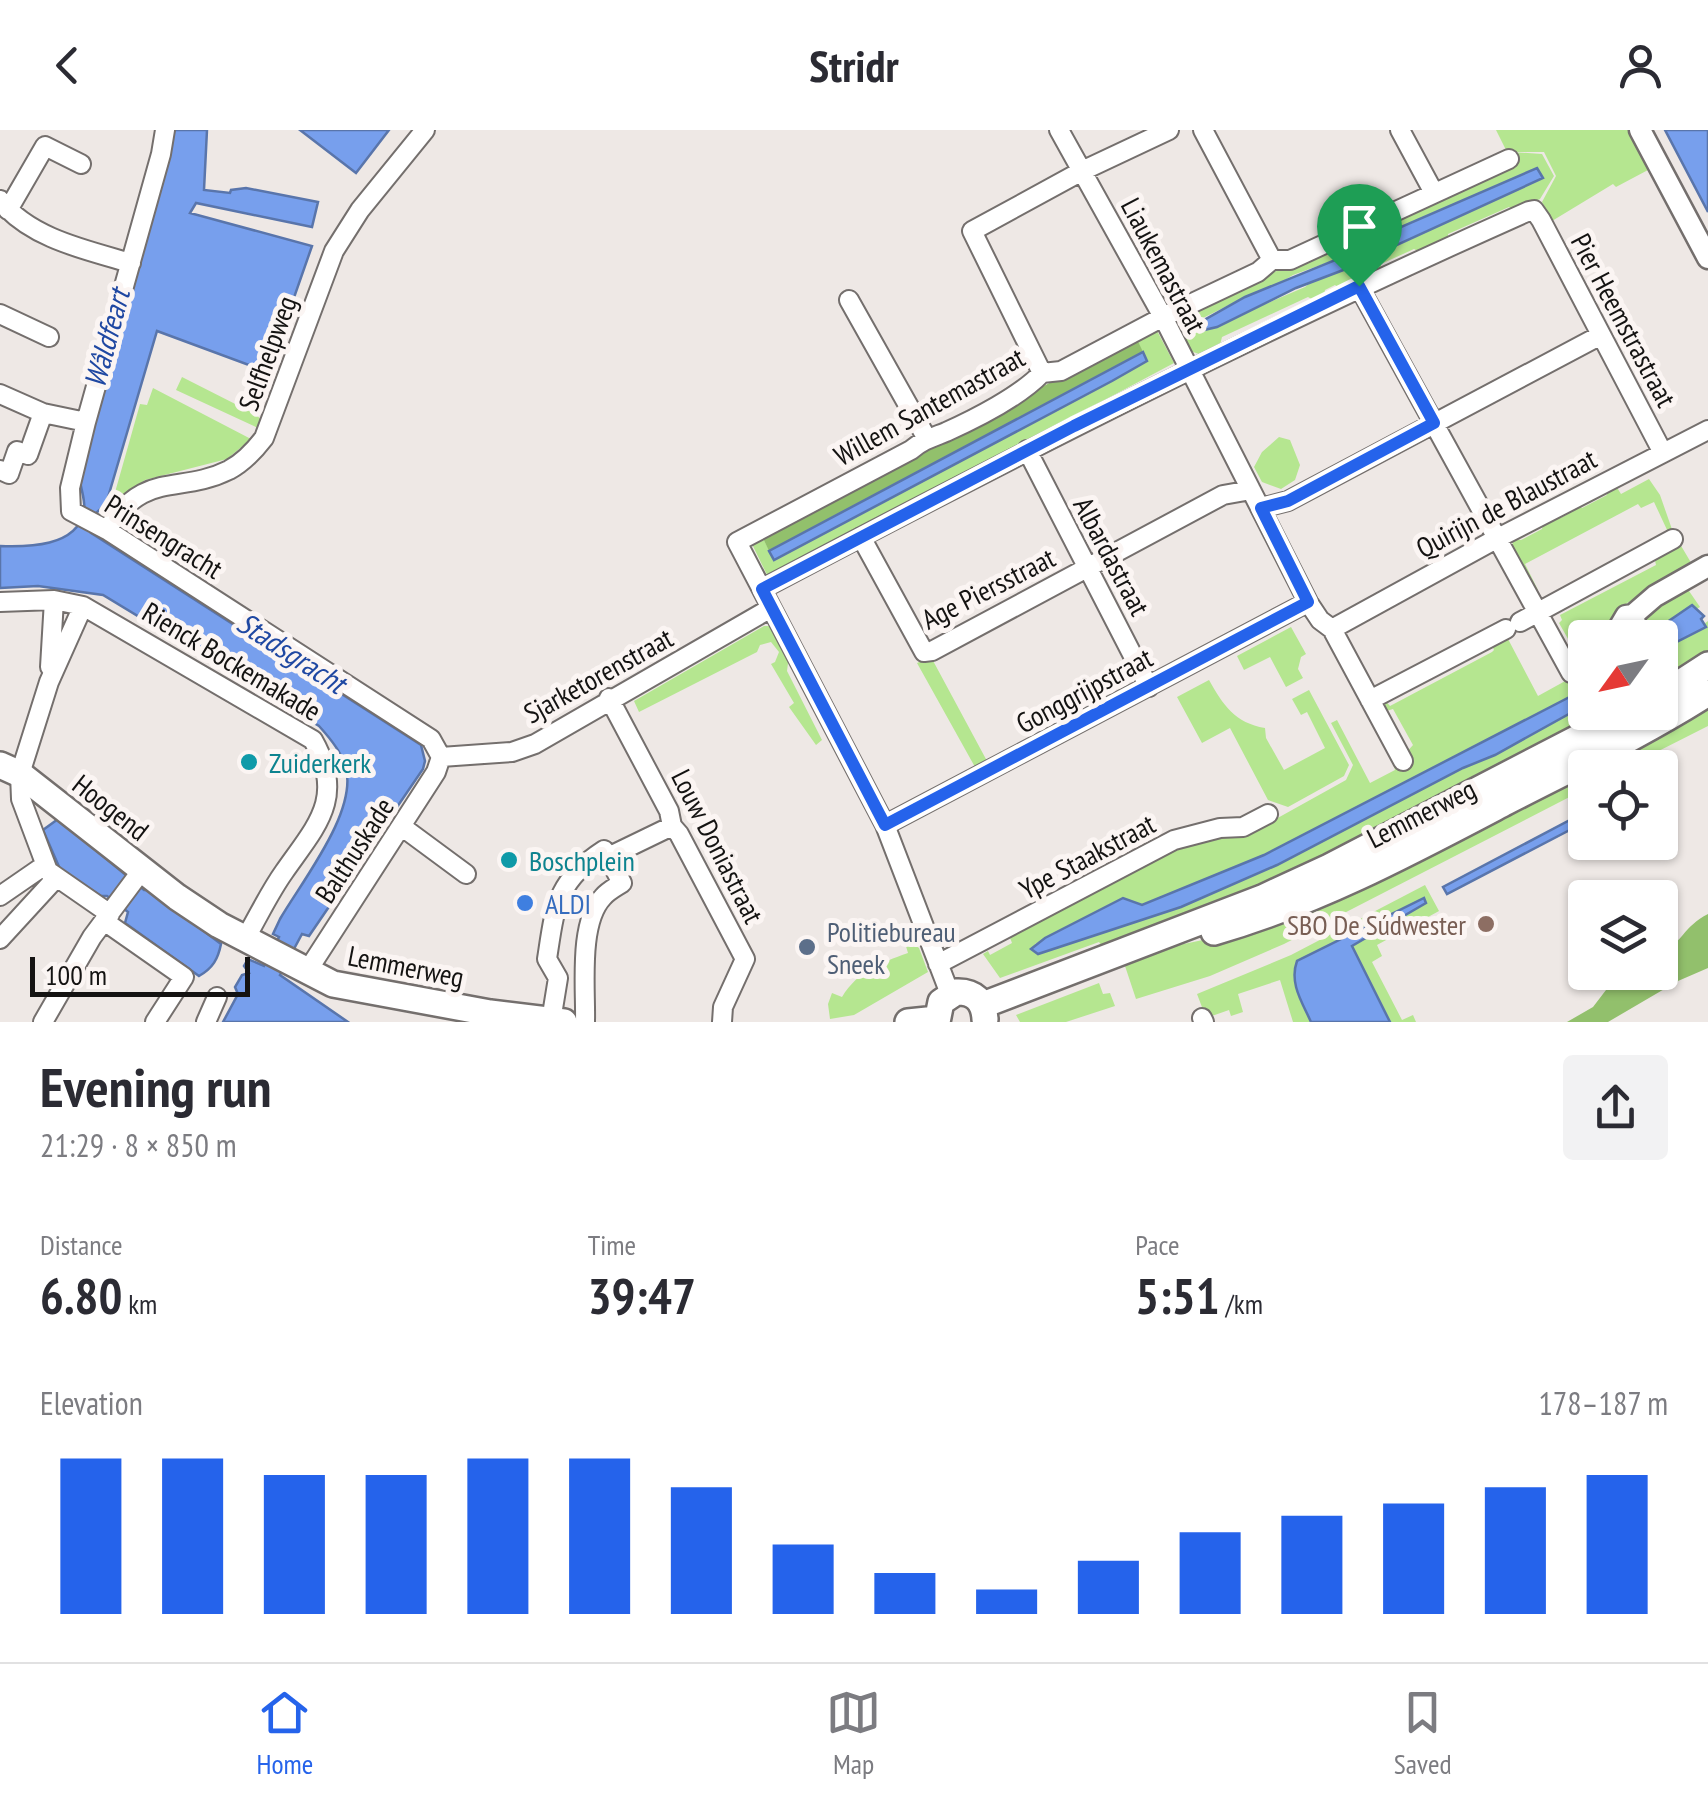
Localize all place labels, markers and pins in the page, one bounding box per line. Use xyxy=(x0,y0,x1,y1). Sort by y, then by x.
pin xyxy=(1317,184,1402,287)
place label: Zuiderkerk xyxy=(269,744,371,781)
marker: Zuiderkerk xyxy=(238,751,260,773)
place label: Boschplein xyxy=(529,842,635,879)
marker: Boschplein xyxy=(498,849,520,871)
place label: ALDI xyxy=(545,885,591,922)
marker: ALDI xyxy=(514,892,536,914)
place label: SBO De Súdwester xyxy=(1287,906,1466,943)
place label: Politiebureau Sneek xyxy=(827,913,956,982)
marker: SBO De Súdwester xyxy=(1475,913,1497,935)
marker: Politiebureau Sneek xyxy=(796,936,818,958)

